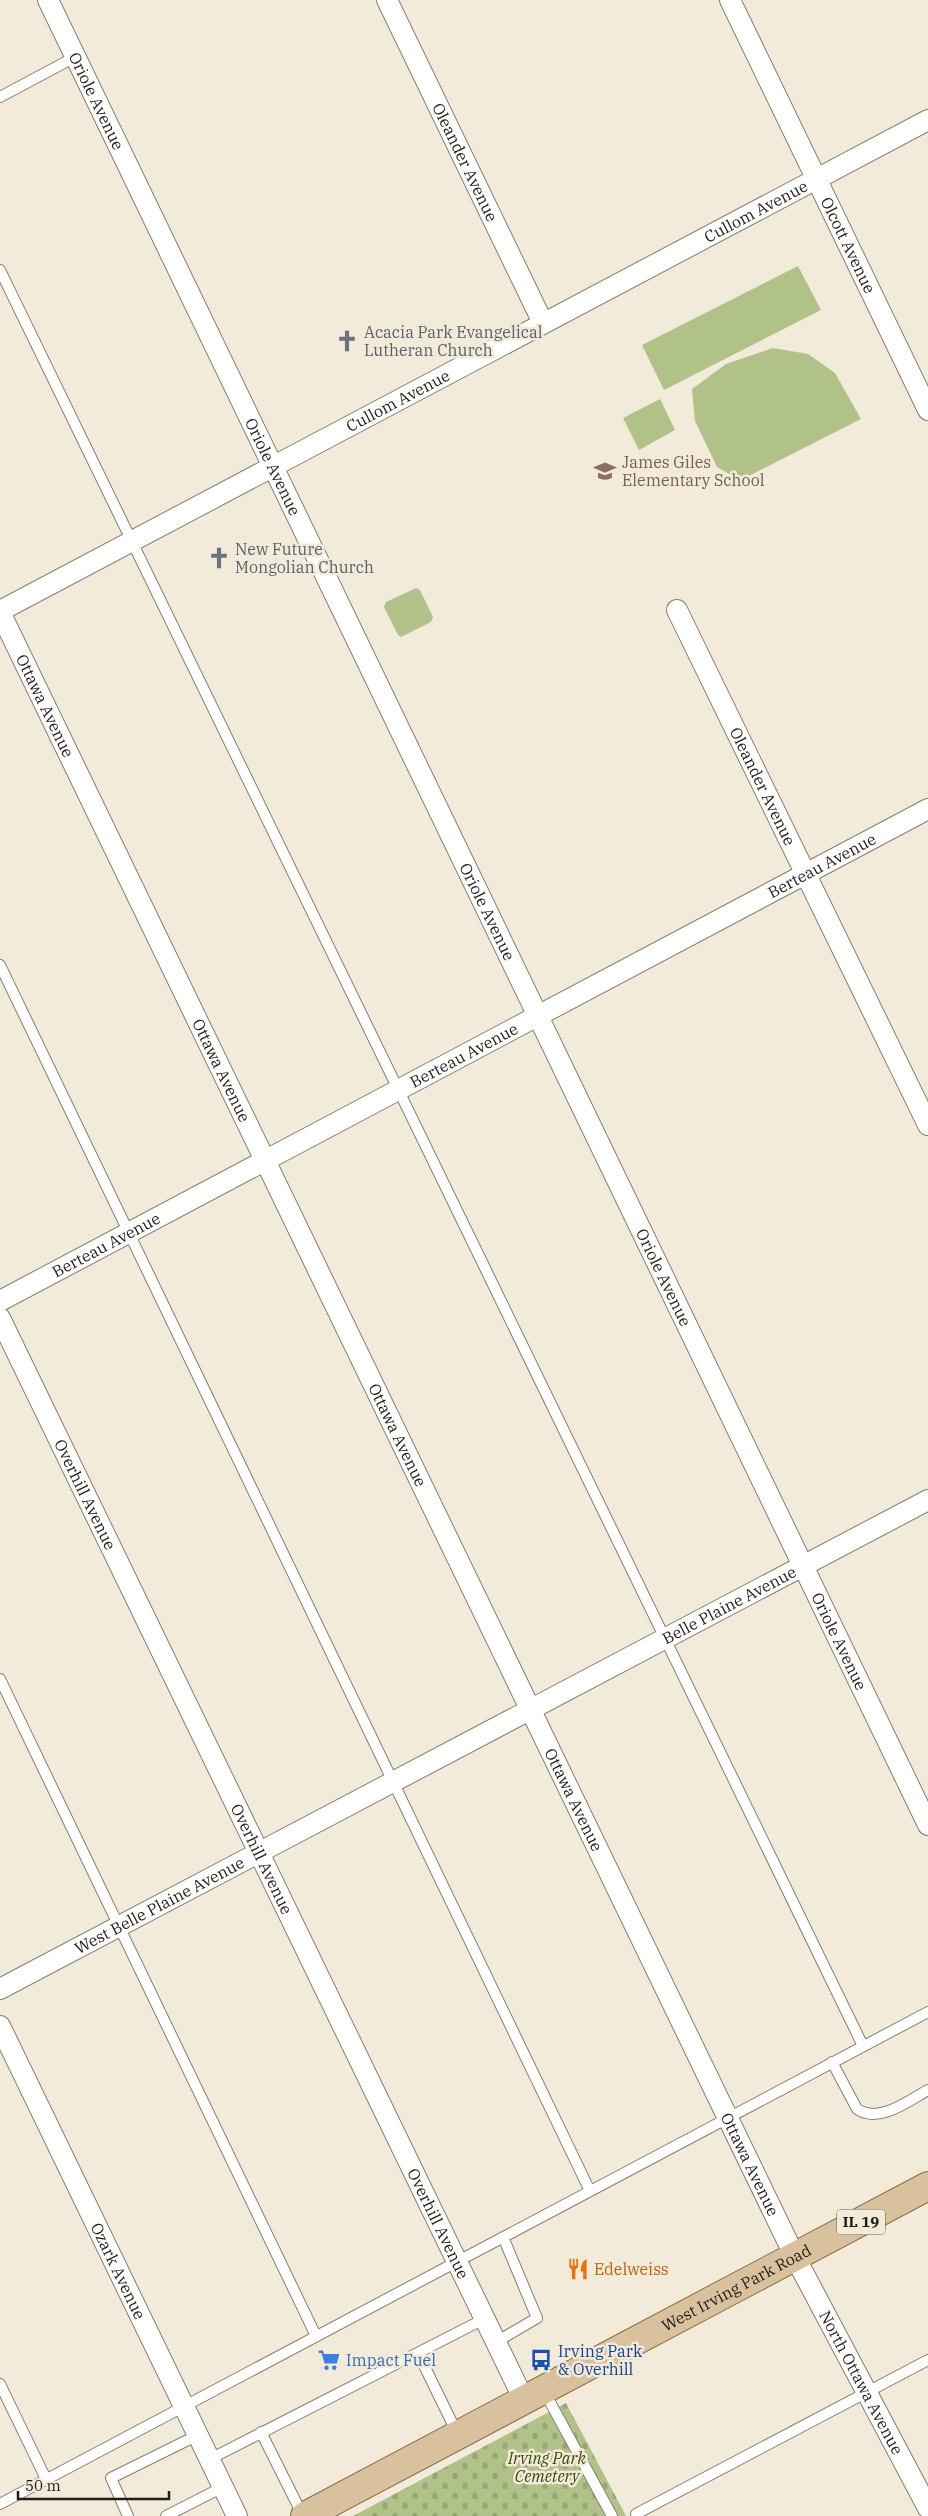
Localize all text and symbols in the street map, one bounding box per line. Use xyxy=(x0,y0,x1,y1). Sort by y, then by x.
street label: Oriole Avenue xyxy=(65,49,129,153)
street label: Oleander Avenue xyxy=(428,99,502,225)
street label: Cullom Avenue xyxy=(701,176,811,247)
street label: Olcott Avenue xyxy=(817,194,880,296)
place label: Acacia Park Evangelical Lutheran Church xyxy=(364,322,543,360)
church icon: Acacia Park Evangelical Lutheran Church xyxy=(334,328,360,354)
street label: Cullom Avenue xyxy=(343,365,453,436)
street label: Oriole Avenue xyxy=(241,414,305,519)
place label: James Giles Elementary School xyxy=(622,452,765,490)
school or university icon: James Giles Elementary School xyxy=(592,458,618,484)
place label: New Future Mongolian Church xyxy=(235,539,374,577)
church icon: New Future Mongolian Church xyxy=(206,545,232,571)
street label: Ottawa Avenue xyxy=(12,651,79,761)
street label: Oleander Avenue xyxy=(726,724,800,849)
street label: Berteau Avenue xyxy=(764,829,879,902)
street label: Oriole Avenue xyxy=(456,859,520,964)
street label: Ottawa Avenue xyxy=(188,1015,255,1125)
street label: Berteau Avenue xyxy=(406,1018,521,1092)
street label: Berteau Avenue xyxy=(49,1208,164,1282)
street label: Oriole Avenue xyxy=(632,1225,696,1329)
street label: Ottawa Avenue xyxy=(364,1380,431,1490)
street label: Overhill Avenue xyxy=(50,1436,121,1553)
street label: Belle Plaine Avenue xyxy=(659,1561,799,1648)
street label: Oriole Avenue xyxy=(807,1589,871,1693)
street label: Ottawa Avenue xyxy=(541,1745,607,1854)
street label: Overhill Avenue xyxy=(227,1800,297,1917)
street label: West Belle Plaine Avenue xyxy=(71,1852,248,1958)
street label: Ottawa Avenue xyxy=(717,2109,784,2219)
street label: Overhill Avenue xyxy=(403,2165,474,2282)
road number: IL 19 xyxy=(837,2210,885,2234)
street label: Ozark Avenue xyxy=(87,2219,150,2322)
street label: West Irving Park Road xyxy=(658,2240,815,2335)
restaurant icon: Edelweiss xyxy=(565,2256,591,2282)
place label: Edelweiss xyxy=(594,2259,669,2279)
street label: North Ottawa Avenue xyxy=(815,2307,908,2458)
place label: Irving Park & Overhill xyxy=(558,2341,643,2379)
supermarket icon: Impact Fuel xyxy=(316,2347,342,2373)
bus stop icon: Irving Park & Overhill xyxy=(528,2347,554,2373)
place label: Impact Fuel xyxy=(346,2350,436,2370)
park label: Irving Park Cemetery xyxy=(507,2448,586,2486)
scale bar xyxy=(18,2468,169,2500)
text: 50 m xyxy=(25,2476,61,2495)

